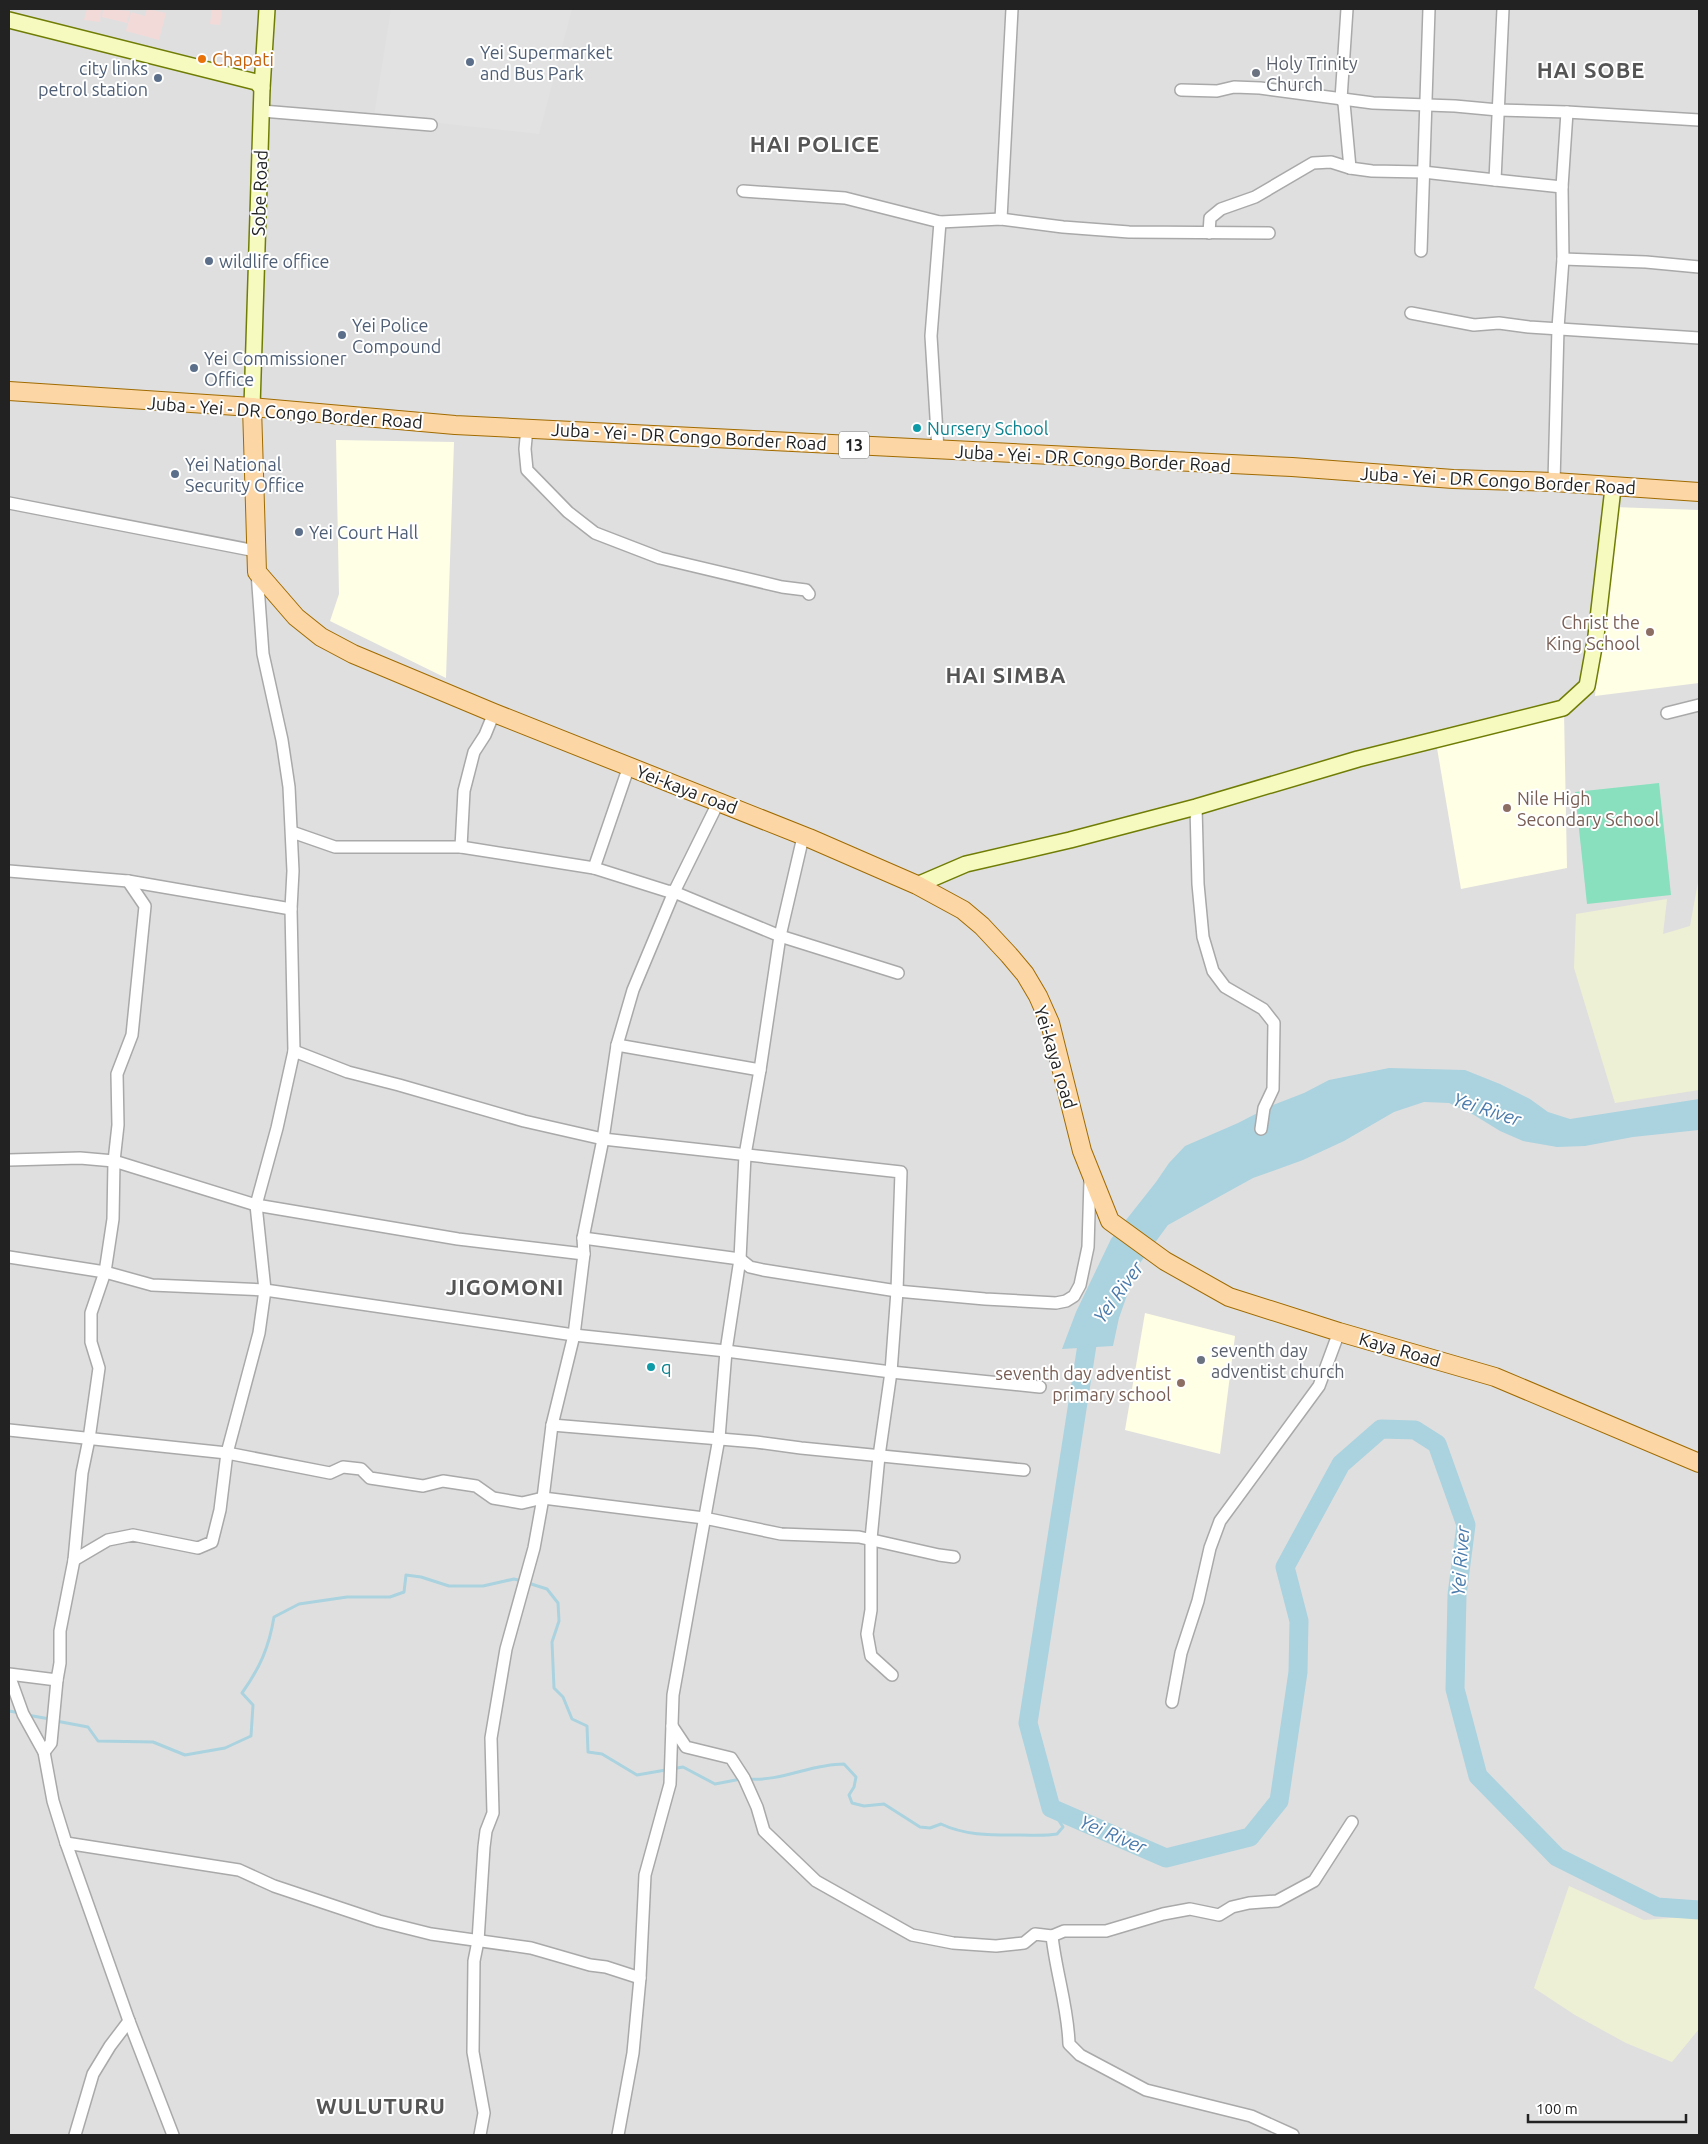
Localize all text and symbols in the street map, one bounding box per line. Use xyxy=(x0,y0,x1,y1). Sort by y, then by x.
place label: Yei Supermarket and Bus Park xyxy=(480,42,612,83)
place label: Chapati xyxy=(212,49,274,69)
marker: Chapati xyxy=(196,53,208,65)
place label: Holy Trinity Church xyxy=(1266,53,1358,94)
marker: Yei Supermarket and Bus Park xyxy=(464,56,476,68)
district label: HAI SOBE xyxy=(1537,57,1645,82)
place label: city links petrol station xyxy=(38,58,148,99)
marker: Holy Trinity Church xyxy=(1250,67,1262,79)
marker: city links petrol station xyxy=(152,72,164,84)
district label: HAI POLICE xyxy=(750,131,880,156)
street label: Sobe Road xyxy=(248,150,270,236)
place label: wildlife office xyxy=(219,251,329,271)
marker: wildlife office xyxy=(203,255,215,267)
place label: Yei Police Compound xyxy=(352,315,441,356)
marker: Yei Police Compound xyxy=(336,329,348,341)
place label: Yei Commissioner Office xyxy=(204,348,347,389)
marker: Yei Commissioner Office xyxy=(188,362,200,374)
street label: Juba - Yei - DR Congo Border Road xyxy=(146,392,424,432)
place label: Nursery School xyxy=(927,418,1049,438)
street label: Juba - Yei - DR Congo Border Road xyxy=(551,419,827,453)
marker: Nursery School xyxy=(911,422,923,434)
road number: 13 xyxy=(839,432,869,458)
street label: Juba - Yei - DR Congo Border Road xyxy=(955,441,1231,475)
place label: Yei National Security Office xyxy=(185,454,304,495)
street label: Juba - Yei - DR Congo Border Road xyxy=(1360,463,1636,497)
marker: Yei National Security Office xyxy=(169,468,181,480)
place label: Yei Court Hall xyxy=(309,522,418,542)
marker: Yei Court Hall xyxy=(293,526,305,538)
place label: Christ the King School xyxy=(1546,612,1640,653)
marker: Christ the King School xyxy=(1644,626,1656,638)
district label: HAI SIMBA xyxy=(946,662,1066,687)
street label: Yei-kaya road xyxy=(634,761,740,817)
place label: Nile High Secondary School xyxy=(1517,788,1659,829)
marker: Nile High Secondary School xyxy=(1501,802,1513,814)
street label: Yei-kaya road xyxy=(1031,1003,1081,1111)
water label: Yei River xyxy=(1450,1088,1525,1131)
water label: Yei River xyxy=(1088,1256,1148,1327)
district label: JIGOMONI xyxy=(446,1274,564,1299)
street label: Kaya Road xyxy=(1357,1328,1443,1370)
place label: seventh day adventist church xyxy=(1211,1340,1345,1381)
marker: seventh day adventist church xyxy=(1195,1354,1207,1366)
place label: q xyxy=(661,1357,672,1377)
marker: q xyxy=(645,1361,657,1373)
place label: seventh day adventist primary school xyxy=(995,1363,1171,1404)
marker: seventh day adventist primary school xyxy=(1175,1377,1187,1389)
water label: Yei River xyxy=(1447,1524,1473,1597)
water label: Yei River xyxy=(1076,1810,1150,1858)
scale bar xyxy=(1528,2092,1686,2124)
district label: WULUTURU xyxy=(316,2093,446,2118)
text: 100 m xyxy=(1536,2100,1578,2117)

